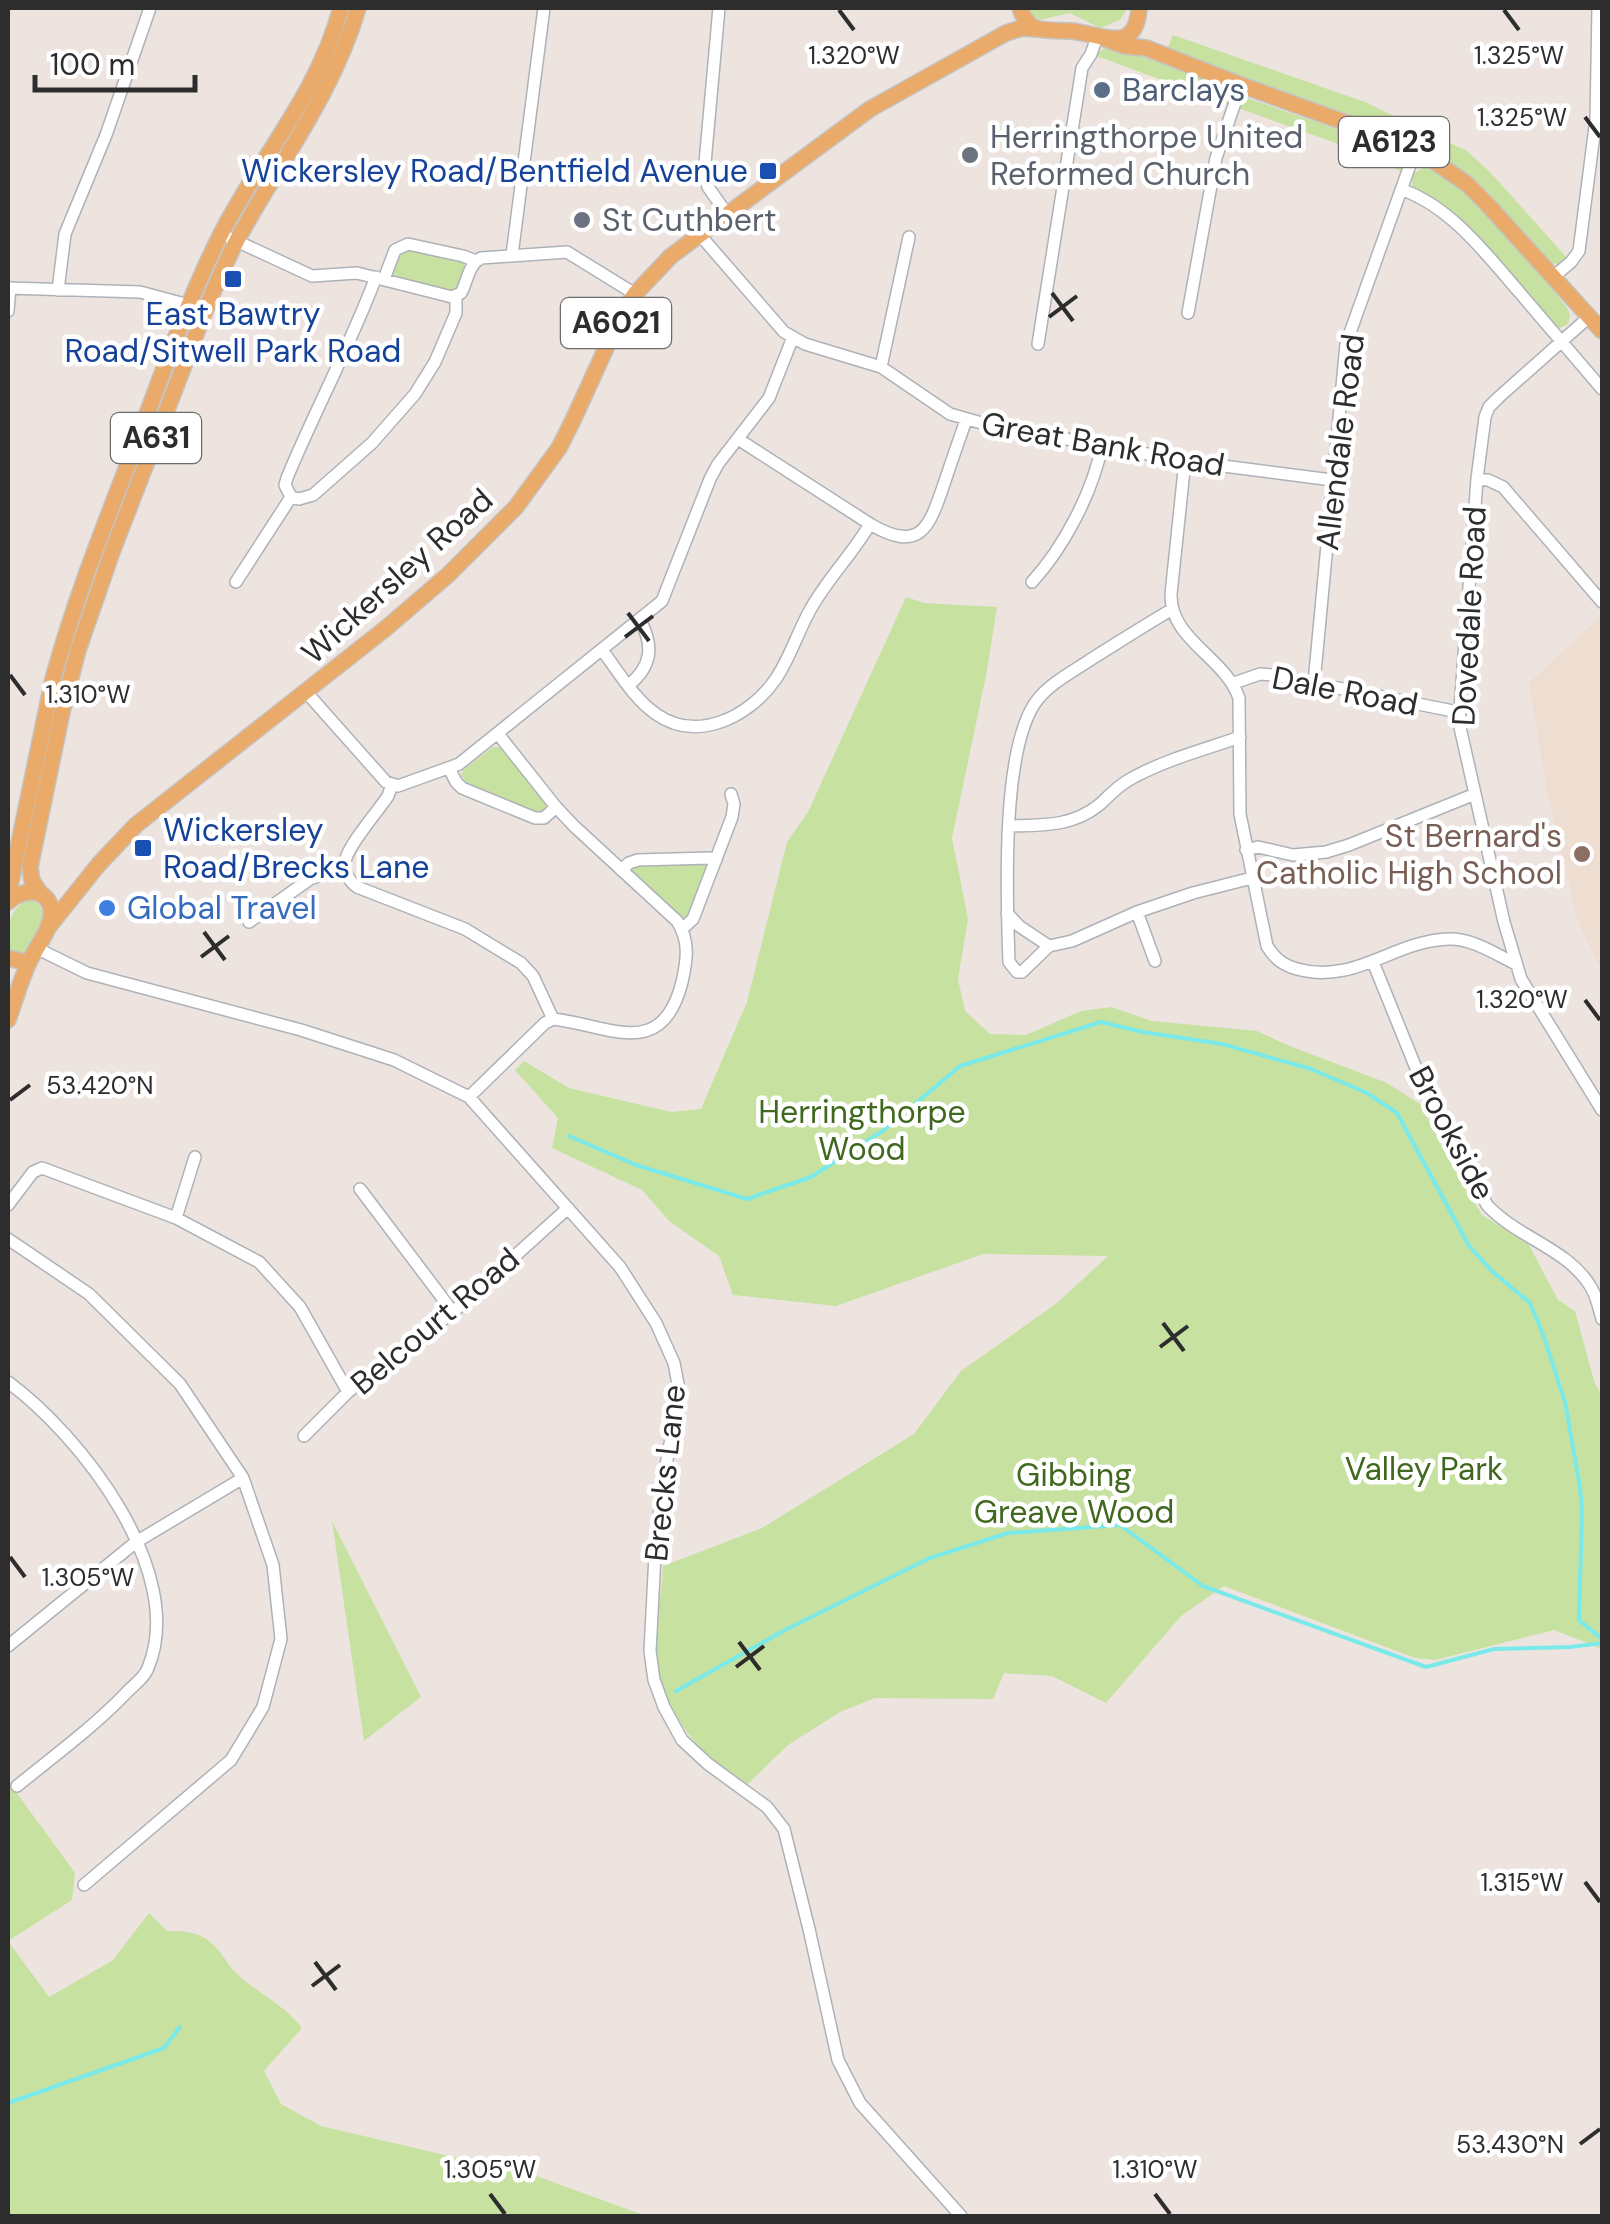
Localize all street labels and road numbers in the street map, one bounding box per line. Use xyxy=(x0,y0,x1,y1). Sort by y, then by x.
road number: A6123 xyxy=(1339,117,1449,167)
road number: A6021 xyxy=(561,298,671,348)
street label: Allendale Road xyxy=(1306,331,1374,553)
street label: Great Bank Road xyxy=(978,402,1228,486)
road number: A631 xyxy=(111,413,201,463)
street label: Wickersley Road xyxy=(292,479,502,673)
street label: Dovedale Road xyxy=(1442,505,1496,727)
street label: Dale Road xyxy=(1268,656,1422,726)
street label: Brookside xyxy=(1399,1059,1505,1207)
street label: Belcourt Road xyxy=(342,1238,528,1404)
street label: Brecks Lane xyxy=(635,1382,695,1564)

